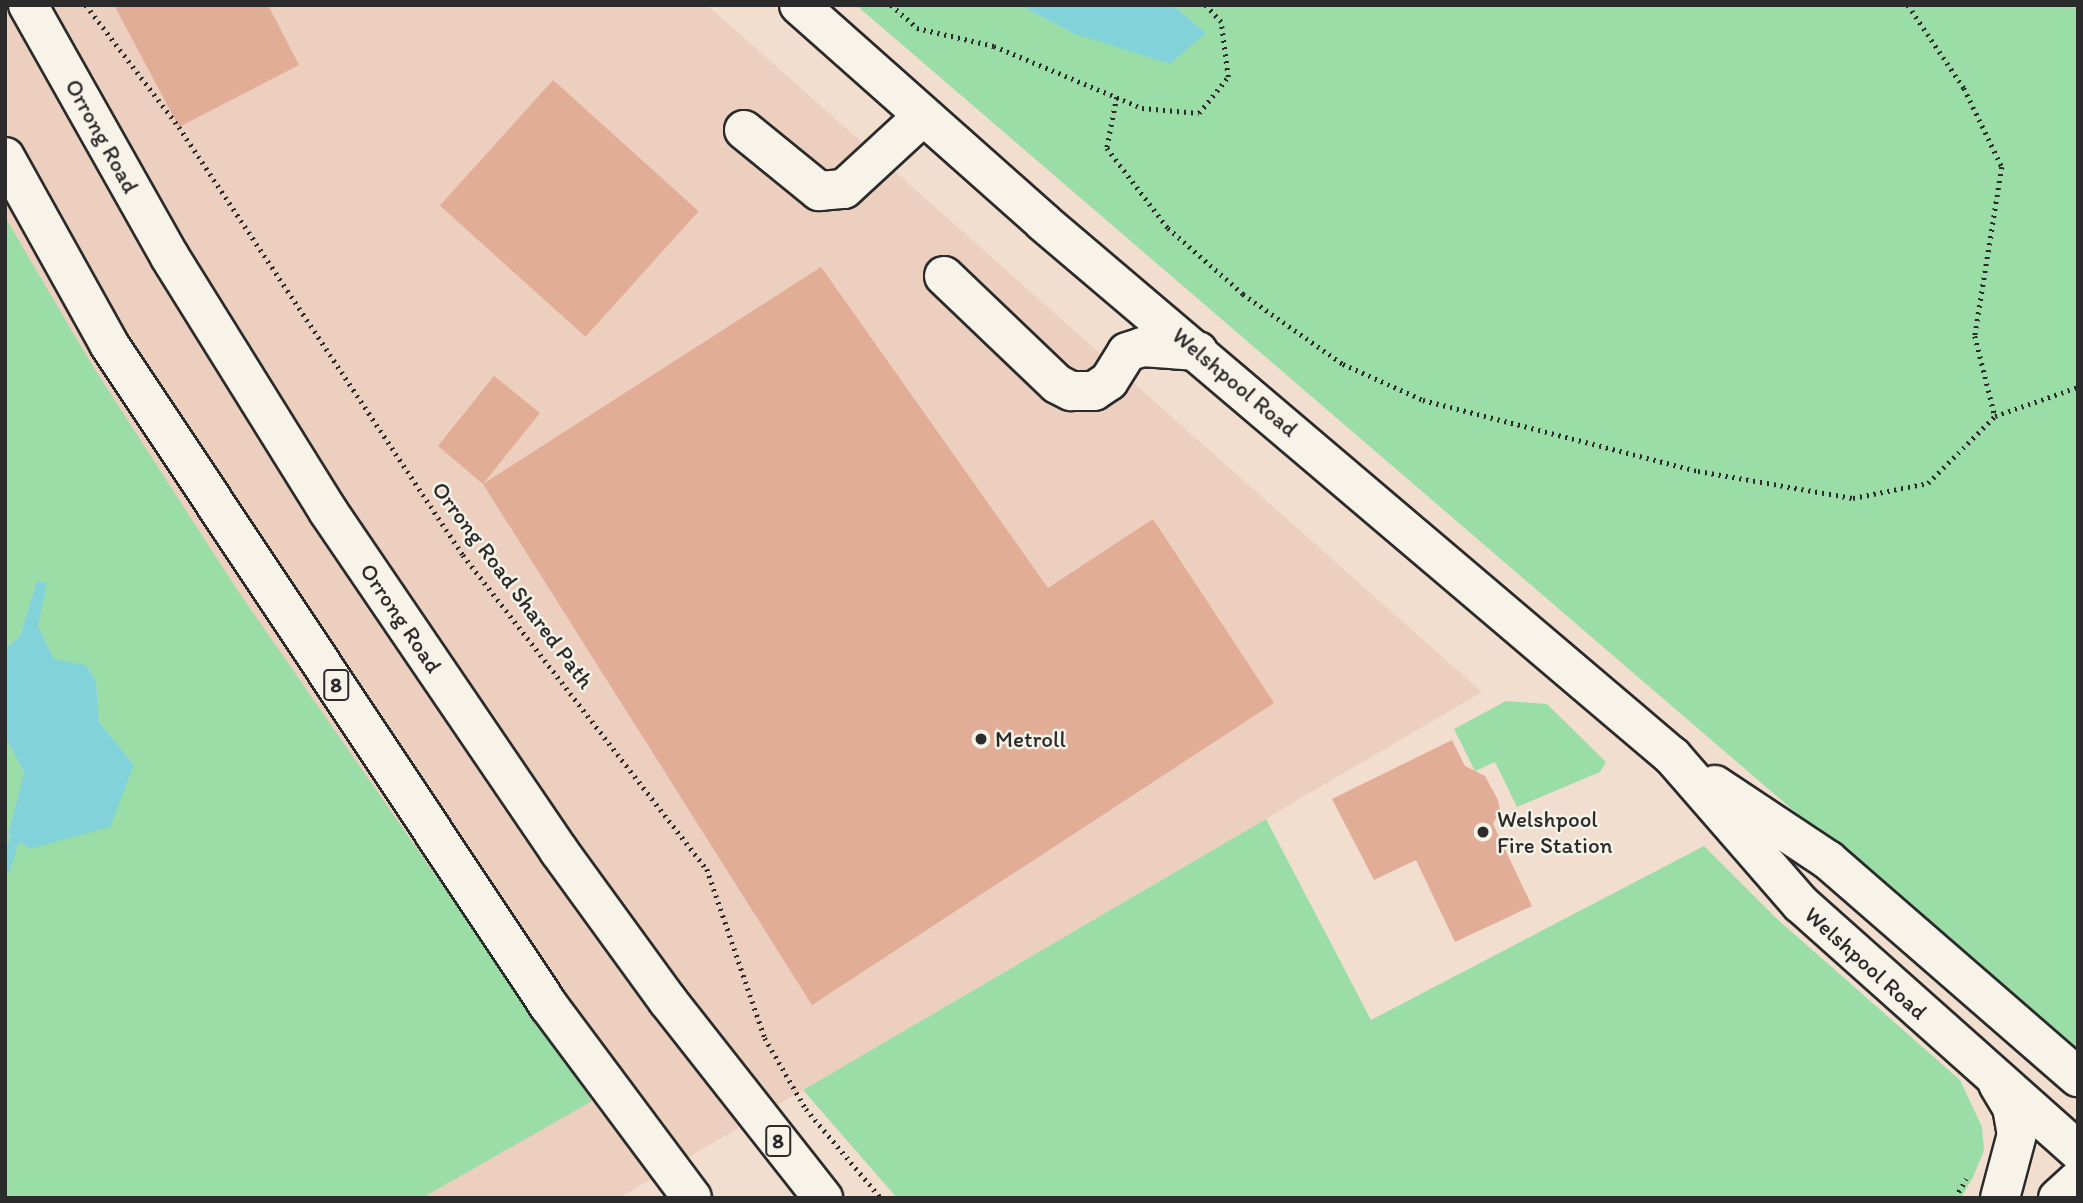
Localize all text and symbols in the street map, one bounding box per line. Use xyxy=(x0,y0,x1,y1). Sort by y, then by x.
street label: Orrong Road xyxy=(59,74,145,198)
street label: Welshpool Road xyxy=(1167,321,1303,443)
street label: Orrong Road Shared Path xyxy=(427,477,599,693)
street label: Orrong Road xyxy=(354,558,448,678)
road number: 8 xyxy=(322,668,350,702)
place label: Metroll xyxy=(995,725,1066,753)
marker: Metroll xyxy=(973,731,989,747)
place label: Welshpool Fire Station xyxy=(1497,805,1613,859)
marker: Welshpool Fire Station xyxy=(1475,824,1491,840)
street label: Welshpool Road xyxy=(1799,901,1933,1025)
road number: 8 xyxy=(764,1124,792,1158)

